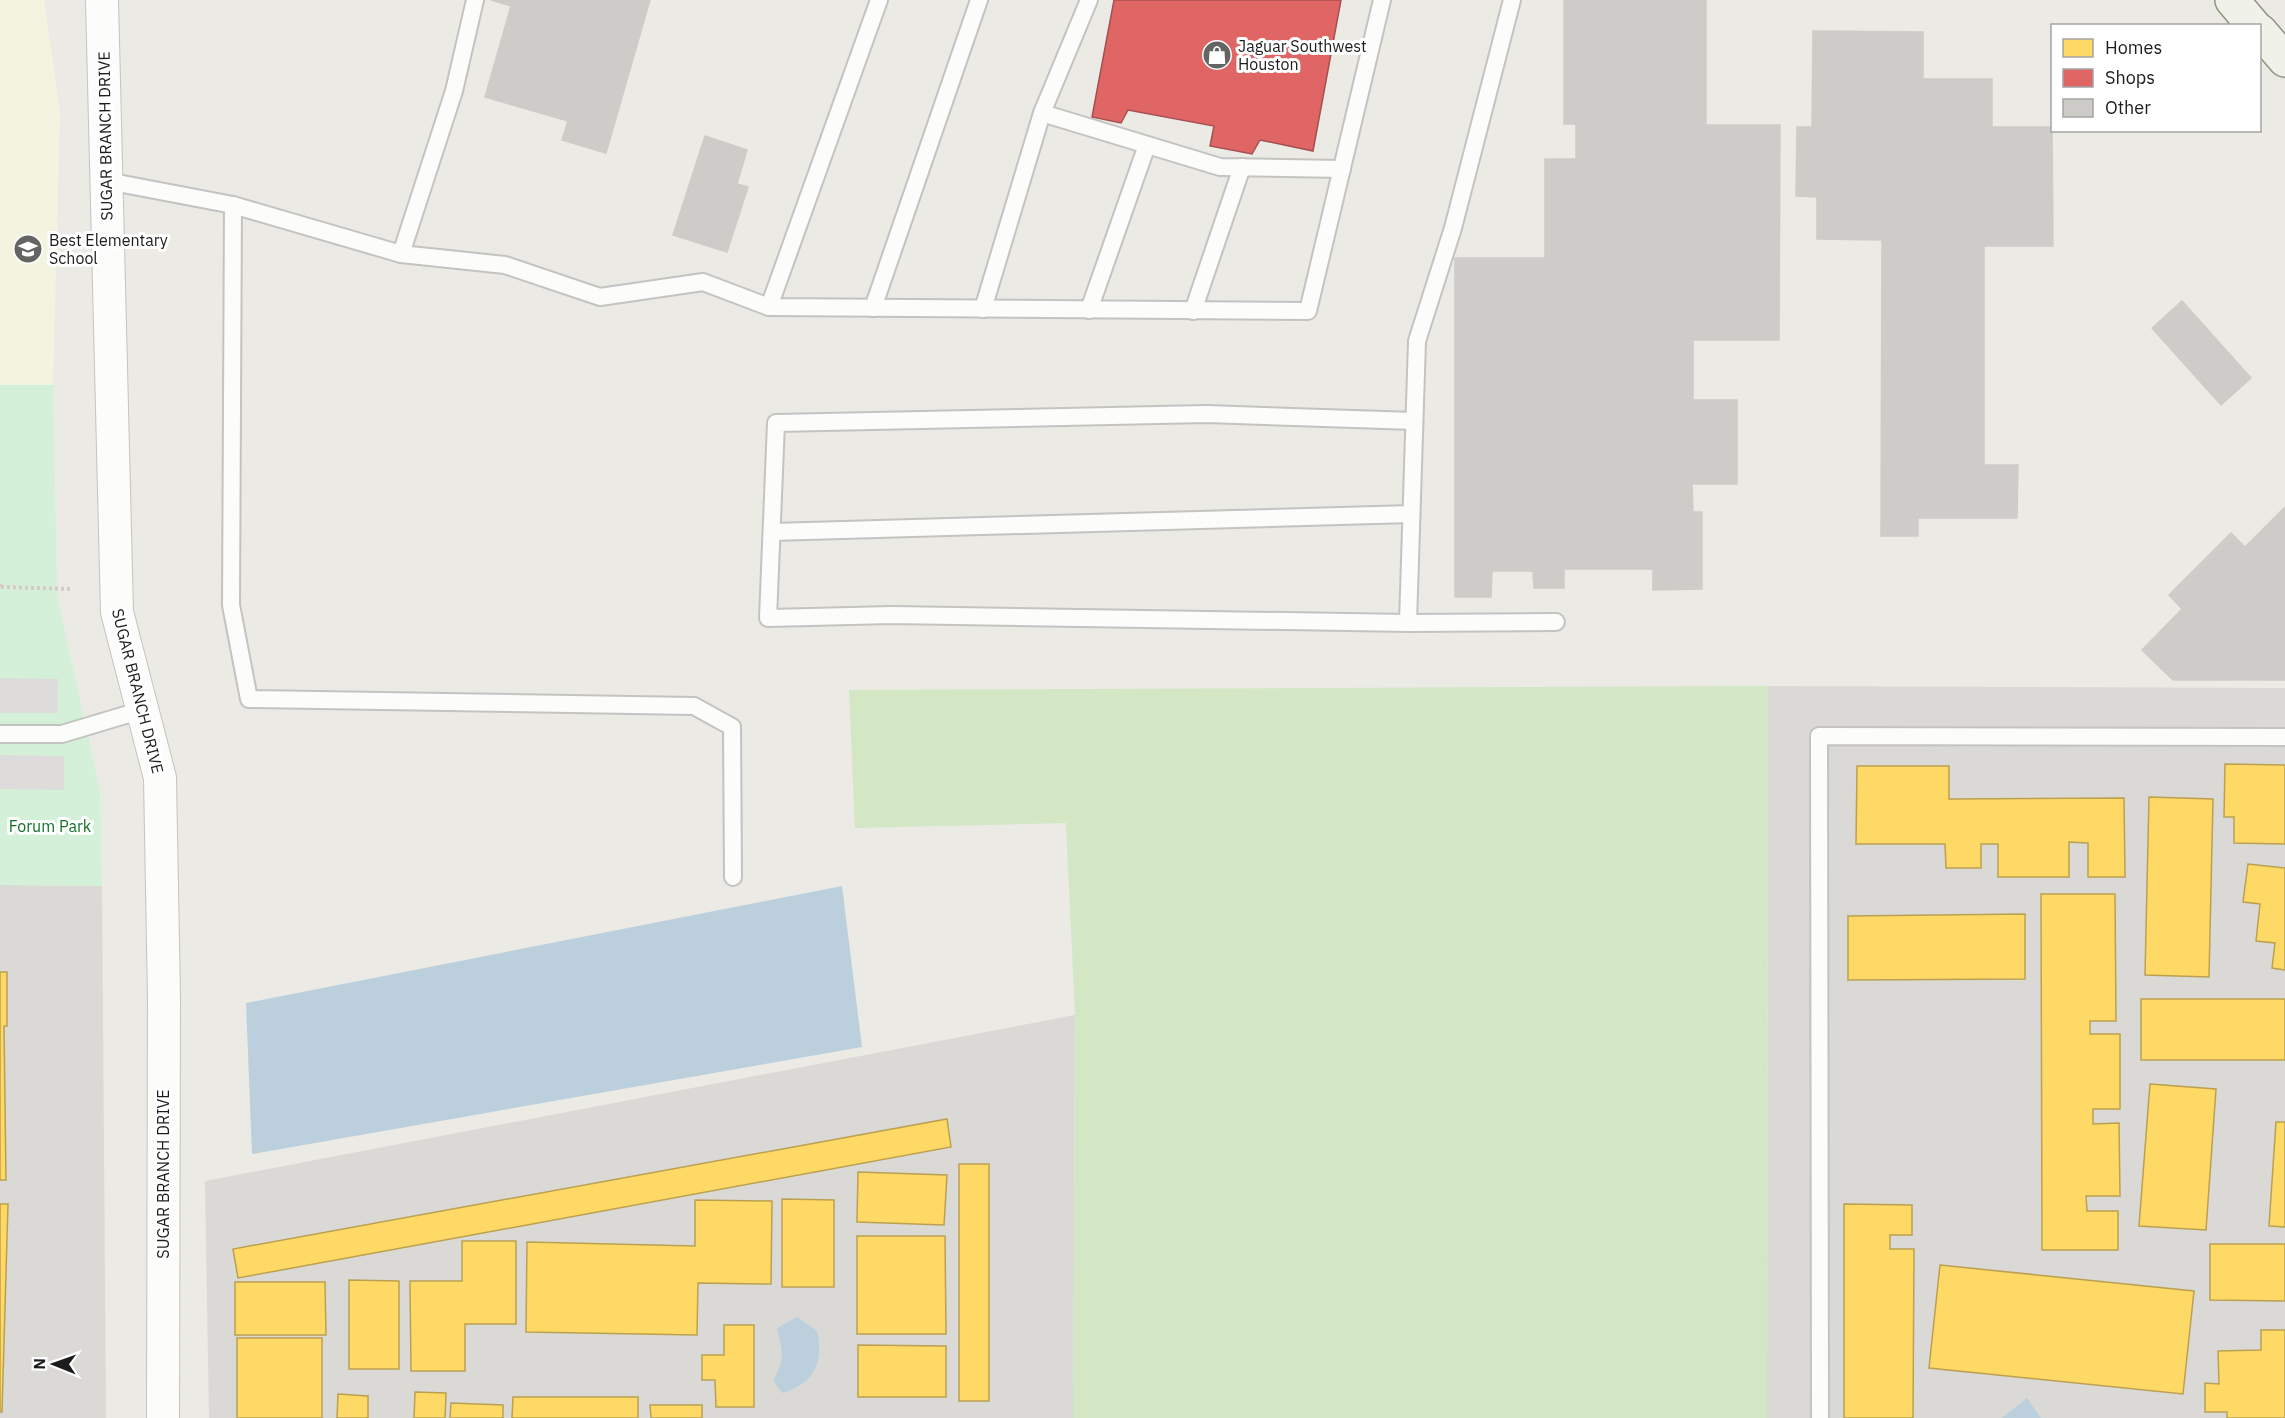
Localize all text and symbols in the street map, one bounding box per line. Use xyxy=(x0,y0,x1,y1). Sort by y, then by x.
legend xyxy=(2051,24,2261,132)
place label: Jaguar Southwest Houston xyxy=(1238,36,1367,74)
text: Homes xyxy=(2105,36,2162,59)
shop icon: Jaguar Southwest Houston xyxy=(1201,39,1233,71)
street label: SUGAR BRANCH DRIVE xyxy=(94,51,116,221)
text: Shops xyxy=(2105,66,2155,89)
text: Other xyxy=(2105,96,2151,119)
place label: Best Elementary School xyxy=(49,230,168,268)
school or university icon: Best Elementary School xyxy=(12,233,44,265)
street label: SUGAR BRANCH DRIVE xyxy=(108,606,168,776)
park label: Forum Park xyxy=(9,816,92,836)
street label: SUGAR BRANCH DRIVE xyxy=(153,1089,173,1259)
north arrow xyxy=(24,1334,84,1394)
text: N xyxy=(29,1358,49,1370)

